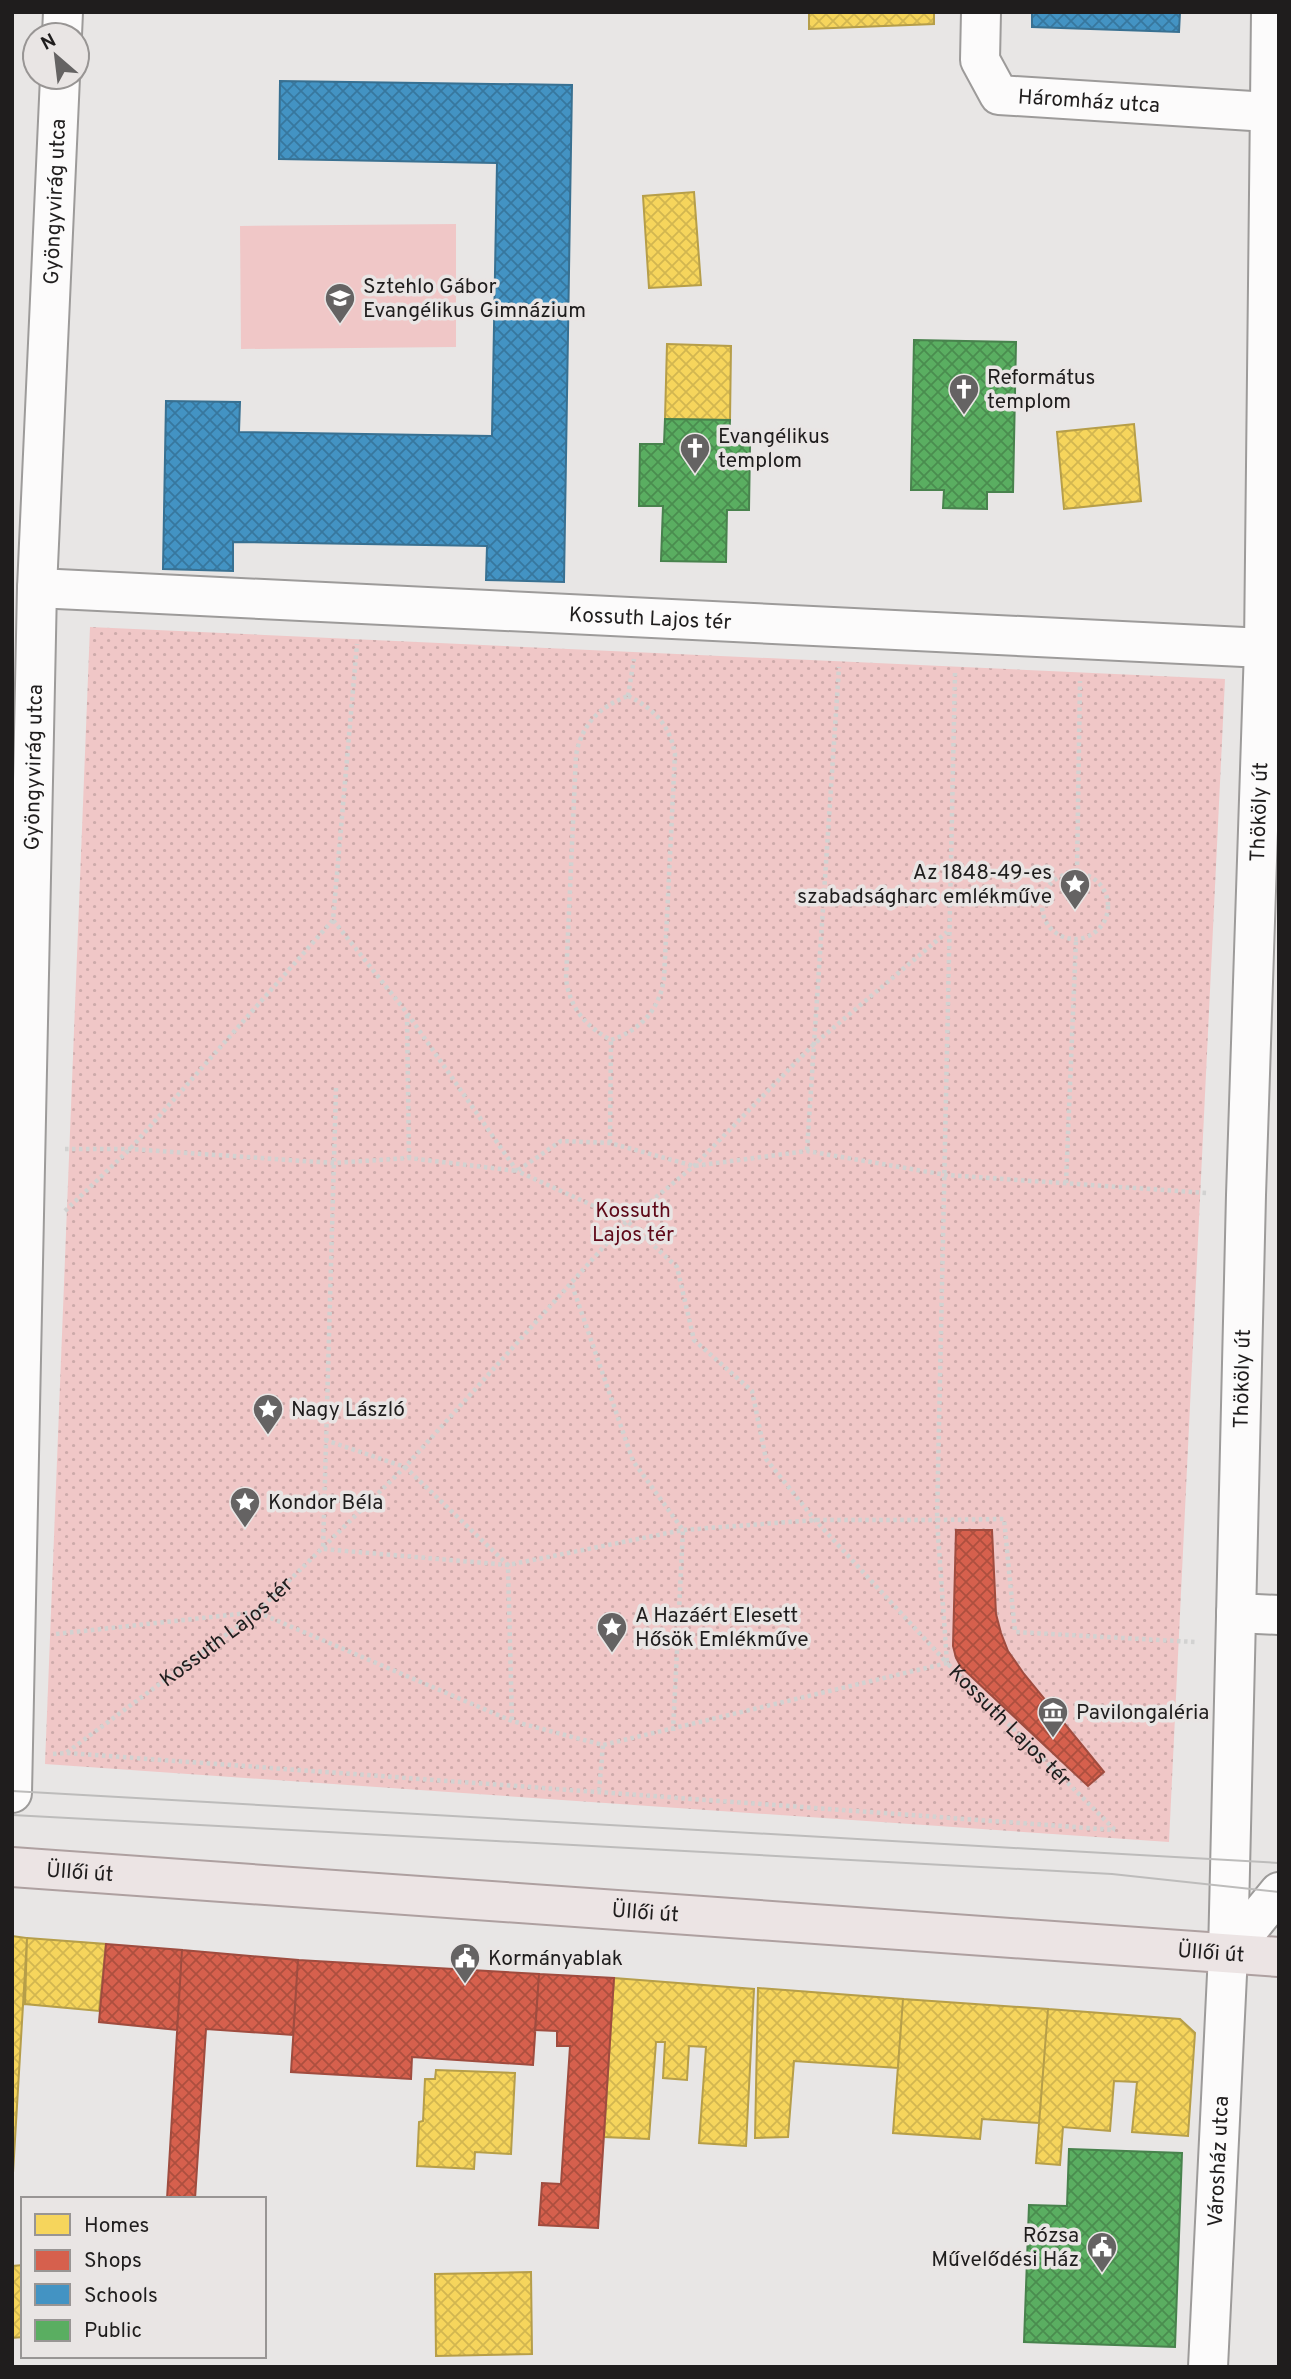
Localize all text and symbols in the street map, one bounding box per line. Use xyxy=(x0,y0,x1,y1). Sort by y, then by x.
north arrow xyxy=(21,21,91,91)
text: N xyxy=(37,29,61,57)
street label: Háromház utca xyxy=(1017,84,1161,120)
street label: Gyöngyvirág utca xyxy=(39,118,73,285)
place label: Sztehlo Gábor Evangélikus Gimnázium xyxy=(363,274,586,325)
school or university icon: Sztehlo Gábor Evangélikus Gimnázium xyxy=(323,281,357,325)
place label: Református templom xyxy=(987,365,1095,416)
church icon: Református templom xyxy=(947,372,981,416)
place label: Evangélikus templom xyxy=(718,424,830,475)
church icon: Evangélikus templom xyxy=(678,431,712,475)
street label: Kossuth Lajos tér xyxy=(568,602,732,637)
street label: Gyöngyvirág utca xyxy=(20,684,50,851)
street label: Thököly út xyxy=(1245,762,1275,862)
place label: Az 1848-49-es szabadságharc emlékműve xyxy=(797,860,1052,911)
place icon: Az 1848-49-es szabadságharc emlékműve xyxy=(1058,867,1092,911)
park label: Kossuth Lajos tér xyxy=(592,1198,674,1249)
street label: Thököly út xyxy=(1228,1329,1258,1429)
place icon: Nagy László xyxy=(251,1392,285,1436)
place label: Nagy László xyxy=(291,1397,405,1424)
place icon: Kondor Béla xyxy=(228,1485,262,1529)
place label: Kondor Béla xyxy=(268,1490,383,1517)
street label: Kossuth Lajos tér xyxy=(155,1572,300,1694)
place label: A Hazáért Elesett Hősök Emlékműve xyxy=(635,1603,809,1654)
place icon: A Hazáért Elesett Hősök Emlékműve xyxy=(595,1610,629,1654)
street label: Kossuth Lajos tér xyxy=(942,1660,1076,1794)
museum icon: Pavilongaléria xyxy=(1036,1695,1070,1739)
place label: Pavilongaléria xyxy=(1076,1700,1209,1727)
street label: Üllői út xyxy=(45,1857,114,1889)
street label: Üllői út xyxy=(611,1898,680,1929)
street label: Üllői út xyxy=(1176,1938,1245,1970)
public building icon: Kormányablak xyxy=(448,1941,482,1985)
place label: Kormányablak xyxy=(488,1946,623,1973)
street label: Városház utca xyxy=(1203,2095,1236,2228)
legend xyxy=(21,2197,266,2358)
text: Homes xyxy=(84,2213,149,2240)
place label: Rózsa Művelődési Ház xyxy=(931,2223,1079,2274)
public building icon: Rózsa Művelődési Ház xyxy=(1085,2230,1119,2274)
text: Shops xyxy=(84,2248,142,2275)
text: Schools xyxy=(84,2283,158,2310)
text: Public xyxy=(84,2318,142,2345)

